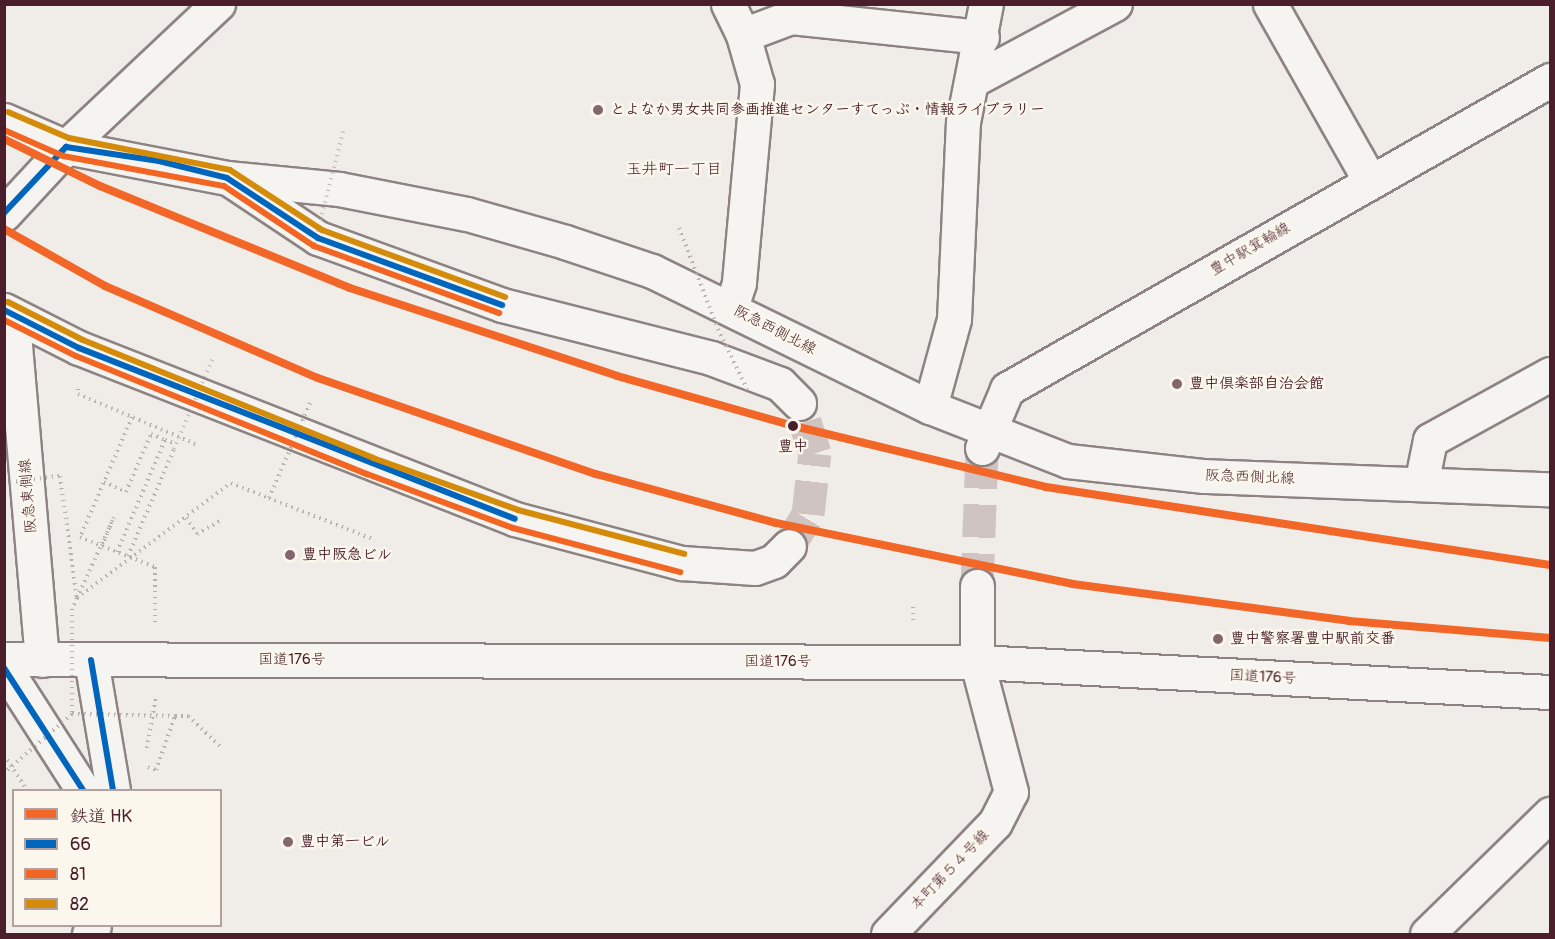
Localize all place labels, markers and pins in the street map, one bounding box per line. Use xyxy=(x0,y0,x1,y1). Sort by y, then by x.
place label: とよなか男女共同参画推進センターすてっぷ・情報ライブラリー xyxy=(610,101,1045,119)
marker: とよなか男女共同参画推進センターすてっぷ・情報ライブラリー xyxy=(591,103,605,117)
place label: 豊中倶楽部自治会館 xyxy=(1189,375,1324,393)
marker: 豊中倶楽部自治会館 xyxy=(1170,377,1184,391)
marker: 豊中 xyxy=(784,417,802,435)
place label: 豊中 xyxy=(778,438,808,456)
place label: 豊中阪急ビル xyxy=(302,546,392,564)
marker: 豊中阪急ビル xyxy=(283,548,297,562)
place label: 豊中警察署豊中駅前交番 xyxy=(1230,630,1395,648)
marker: 豊中警察署豊中駅前交番 xyxy=(1211,632,1225,646)
place label: 豊中第一ビル xyxy=(300,833,390,851)
marker: 豊中第一ビル xyxy=(281,835,295,849)

